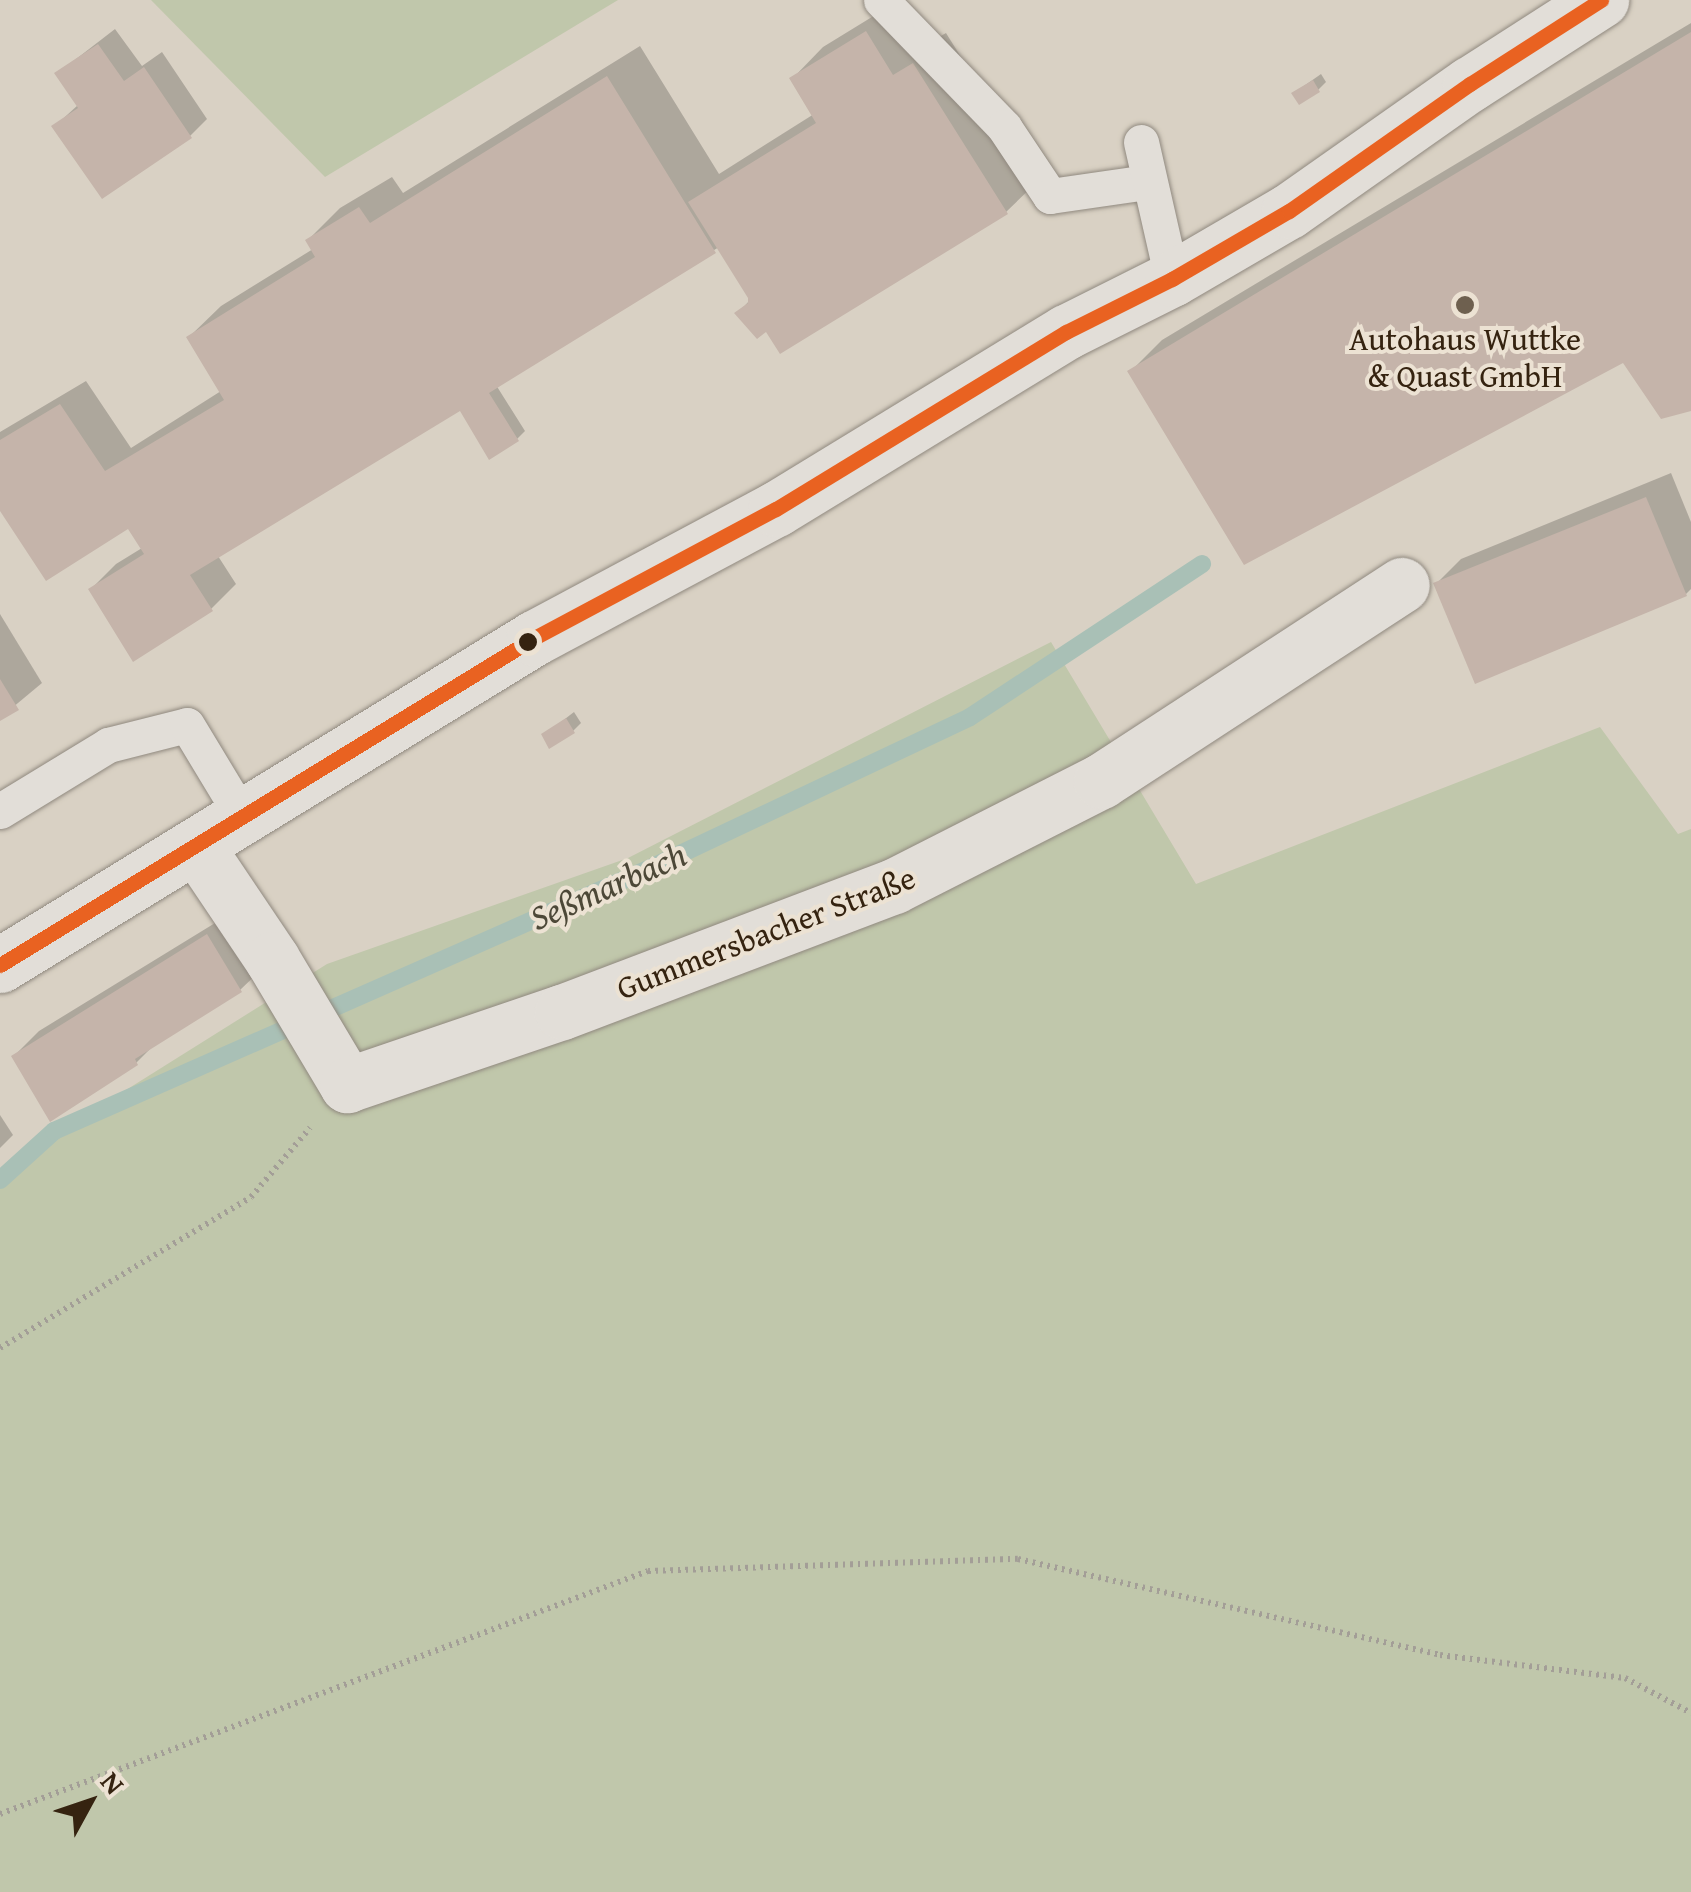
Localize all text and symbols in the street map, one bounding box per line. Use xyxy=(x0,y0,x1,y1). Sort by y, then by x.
marker: Autohaus Wuttke & Quast GmbH xyxy=(1454,294,1476,316)
place label: Autohaus Wuttke & Quast GmbH xyxy=(1349,321,1581,396)
unlabelled marker xyxy=(518,632,538,652)
water label: Seßmarbach xyxy=(523,833,693,939)
street label: Gummersbacher Straße xyxy=(611,858,921,1008)
north arrow xyxy=(40,1752,140,1852)
text: N xyxy=(92,1762,135,1803)

